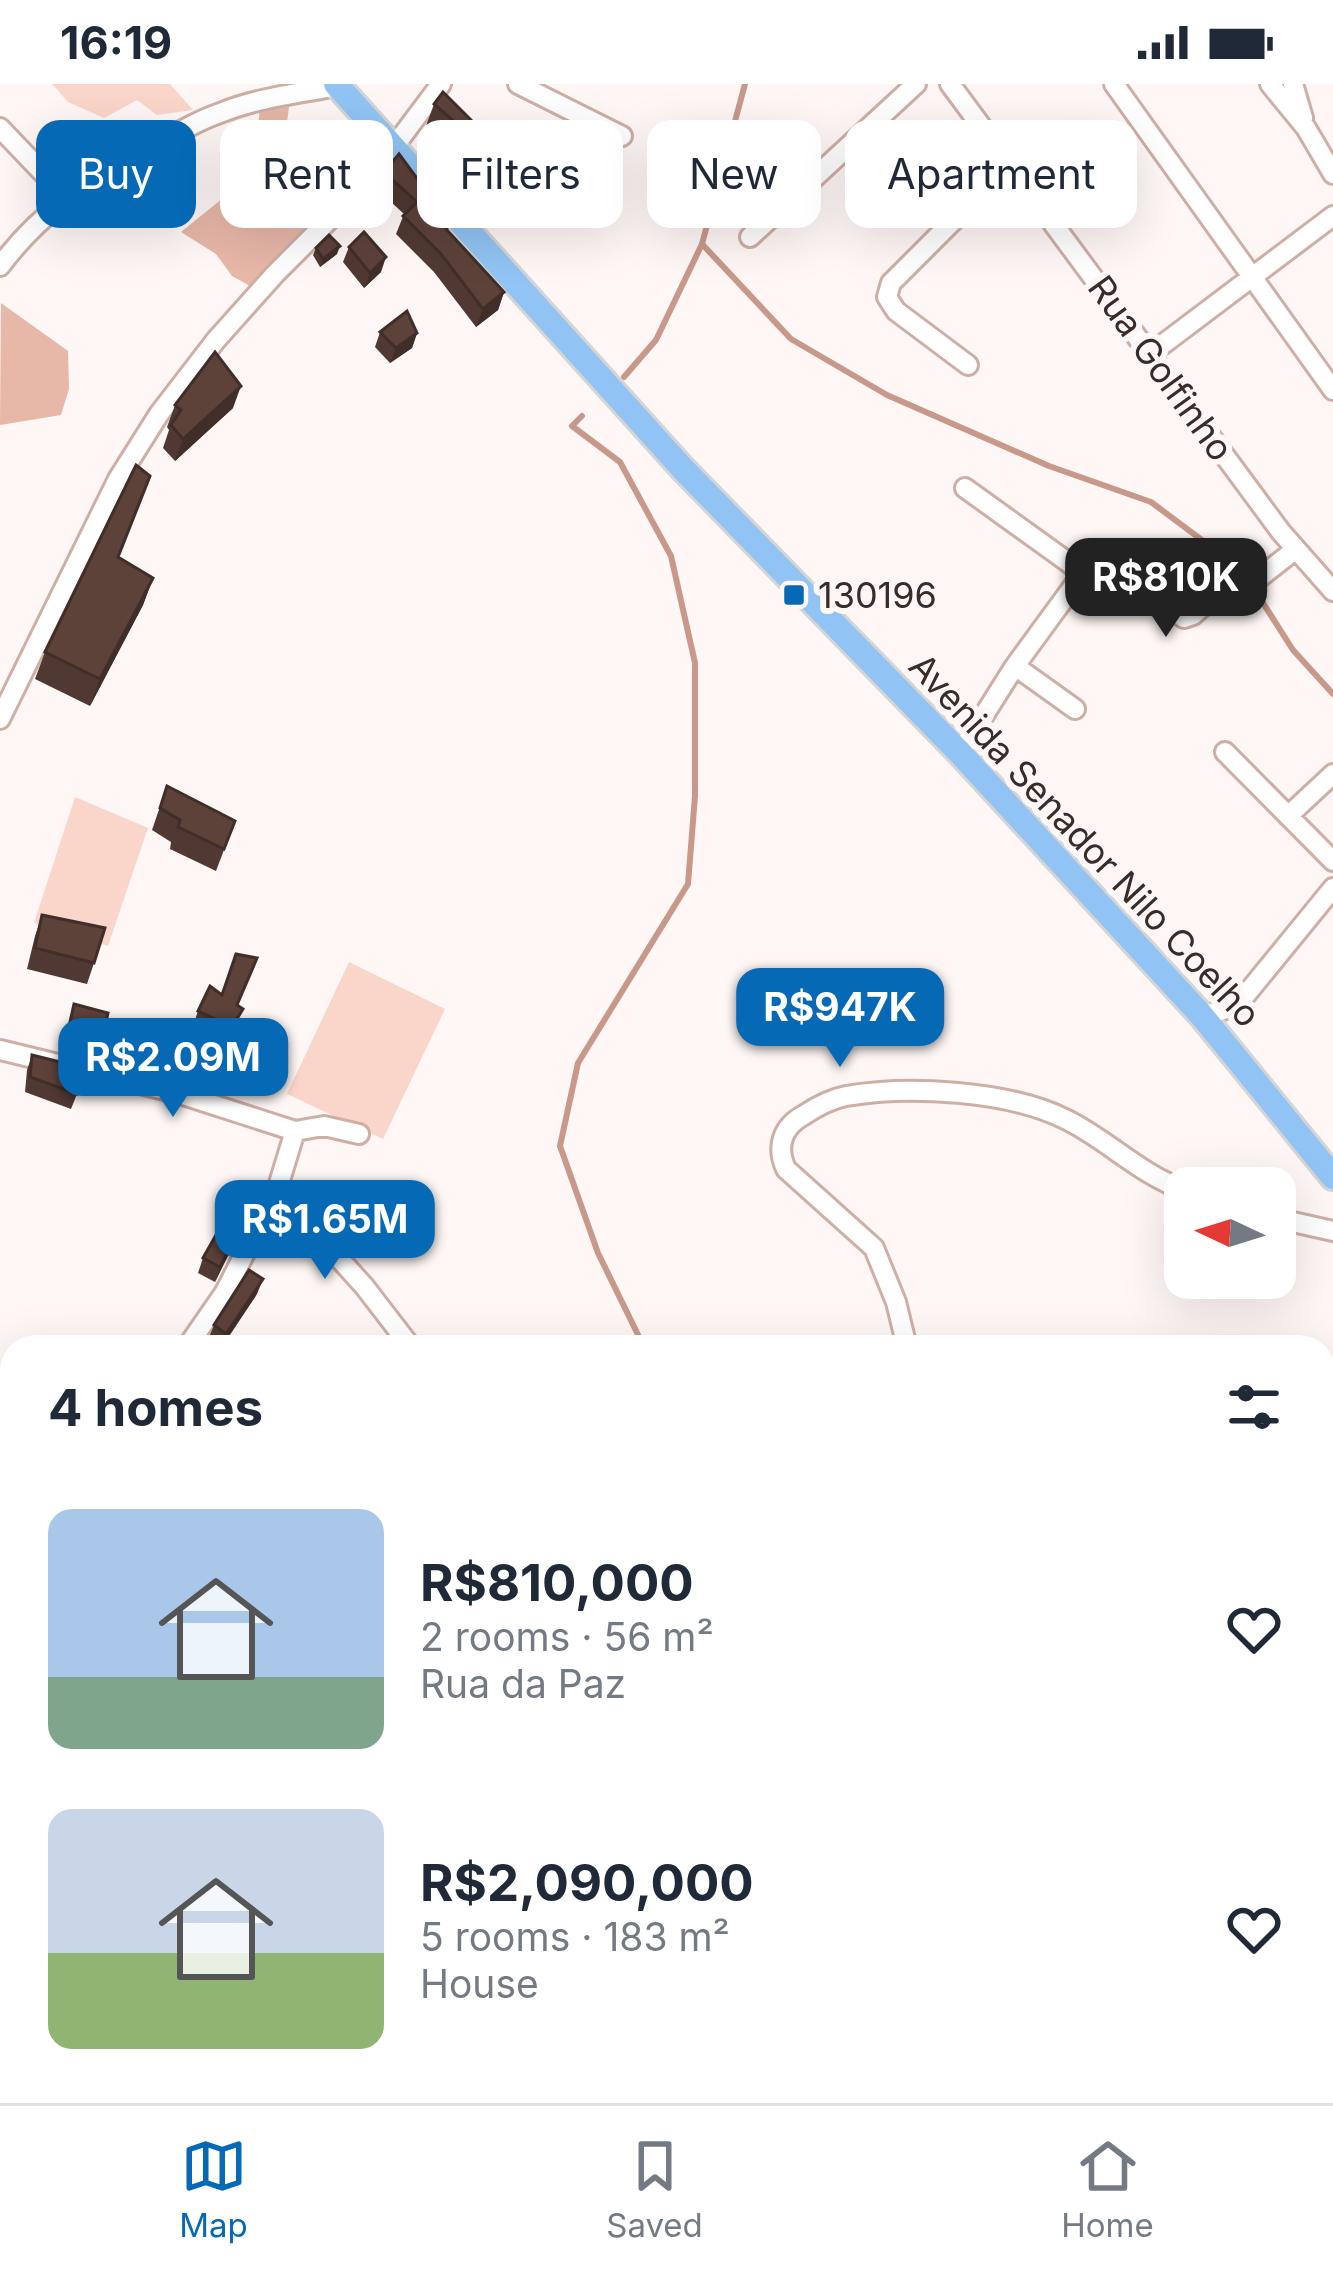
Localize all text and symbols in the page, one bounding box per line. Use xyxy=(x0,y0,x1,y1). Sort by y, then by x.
text: 16:19 xyxy=(60,15,172,70)
chip: Buy xyxy=(36,120,196,228)
chip: Rent xyxy=(220,120,393,228)
chip: Filters xyxy=(417,120,623,228)
chip: New xyxy=(647,120,821,228)
chip: Apartment xyxy=(845,120,1137,228)
street label: Rua Golfinho xyxy=(1079,267,1243,469)
pin: R$810K xyxy=(1068,538,1264,640)
text: R$810K xyxy=(1092,553,1240,600)
place label: 130196 xyxy=(818,573,937,617)
marker: 130196 xyxy=(781,582,807,608)
street label: Avenida Senador Nilo Coelho xyxy=(900,644,1270,1036)
pin: R$947K xyxy=(742,968,938,1070)
text: R$947K xyxy=(763,983,917,1030)
pin: R$2.09M xyxy=(62,1018,284,1120)
text: R$2.09M xyxy=(85,1033,261,1080)
north arrow xyxy=(1164,1167,1296,1299)
map controls xyxy=(1164,1167,1296,1299)
pin: R$1.65M xyxy=(214,1180,436,1282)
text: R$1.65M xyxy=(242,1195,408,1242)
icon: filters xyxy=(1221,1374,1287,1440)
text: 4 homes xyxy=(48,1377,263,1438)
text: R$810,000 xyxy=(420,1552,694,1613)
icon: home xyxy=(144,1557,288,1701)
icon: heart xyxy=(1221,1596,1287,1662)
text: 2 rooms · 56 m² xyxy=(420,1613,714,1660)
text: Rua da Paz xyxy=(420,1660,626,1707)
text: R$2,090,000 xyxy=(420,1852,754,1913)
icon: home xyxy=(144,1857,288,2001)
icon: heart xyxy=(1221,1896,1287,1962)
text: 5 rooms · 183 m² xyxy=(420,1913,730,1960)
text: House xyxy=(420,1960,539,2007)
tab: Map xyxy=(179,2133,248,2245)
tab: Saved xyxy=(606,2133,703,2245)
tab: Home xyxy=(1061,2133,1154,2245)

